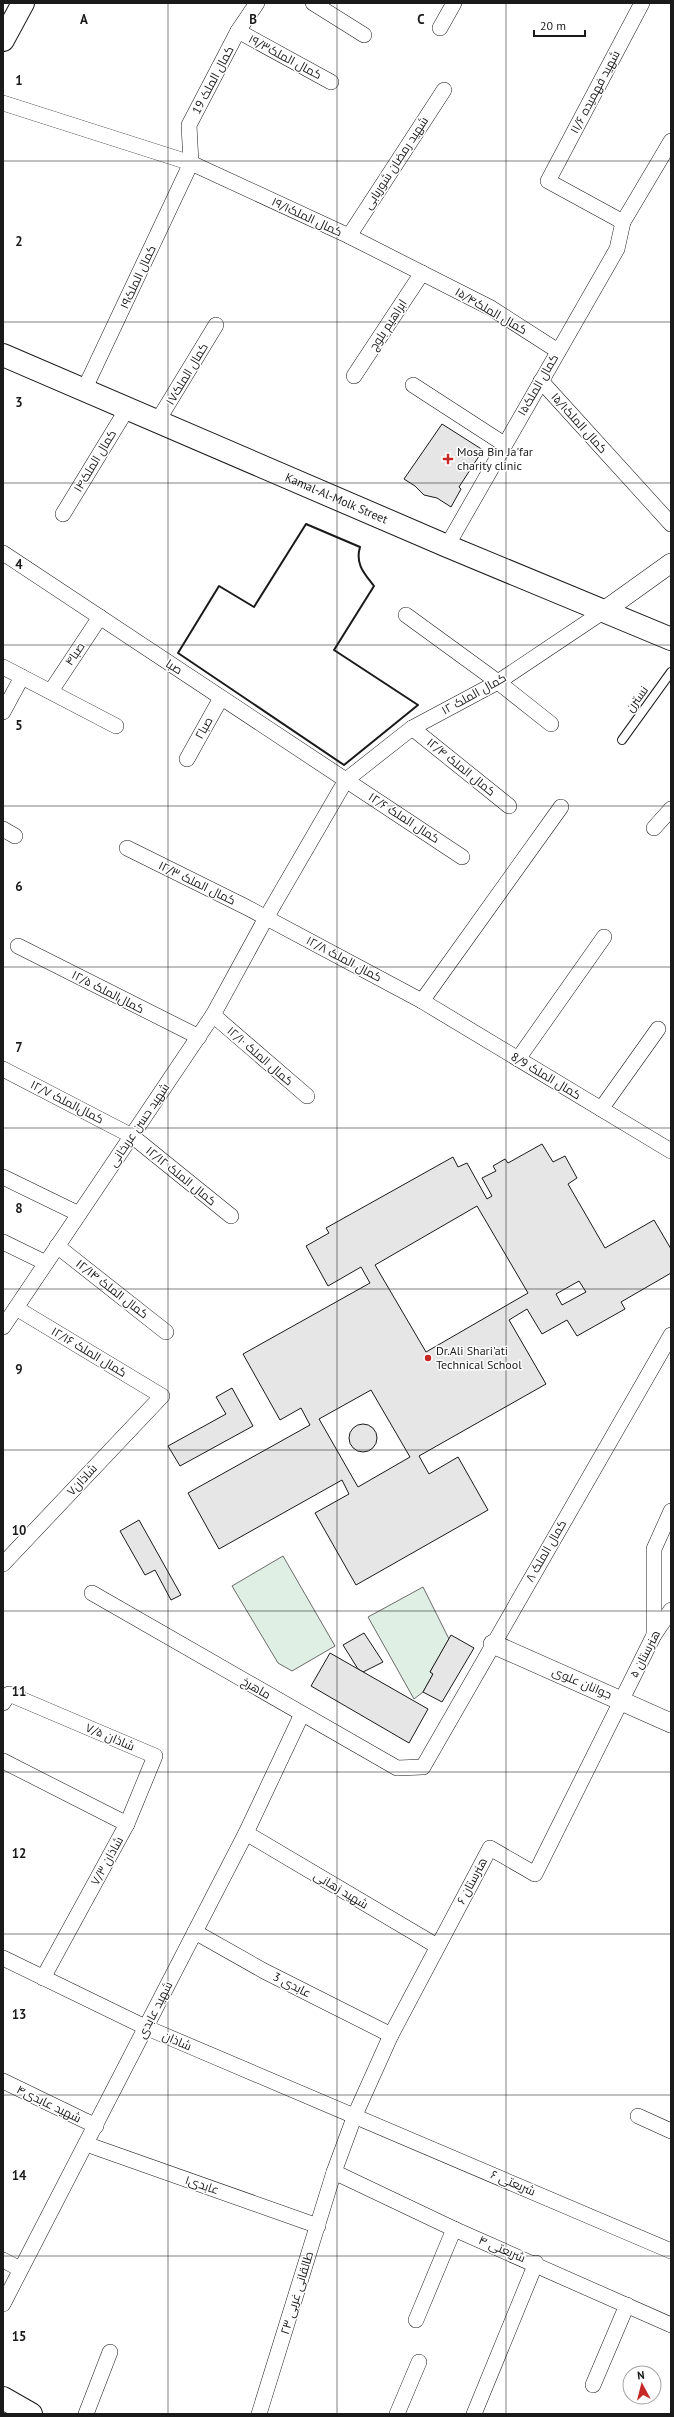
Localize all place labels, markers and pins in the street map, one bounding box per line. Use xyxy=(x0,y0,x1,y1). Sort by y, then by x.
place label: Mosa Bin Ja'far charity clinic xyxy=(457,444,533,473)
marker: Mosa Bin Ja'far charity clinic xyxy=(442,453,454,465)
place label: Dr.Ali Shari'ati Technical School xyxy=(436,1343,522,1372)
marker: Dr.Ali Shari'ati Technical School xyxy=(423,1353,433,1363)

